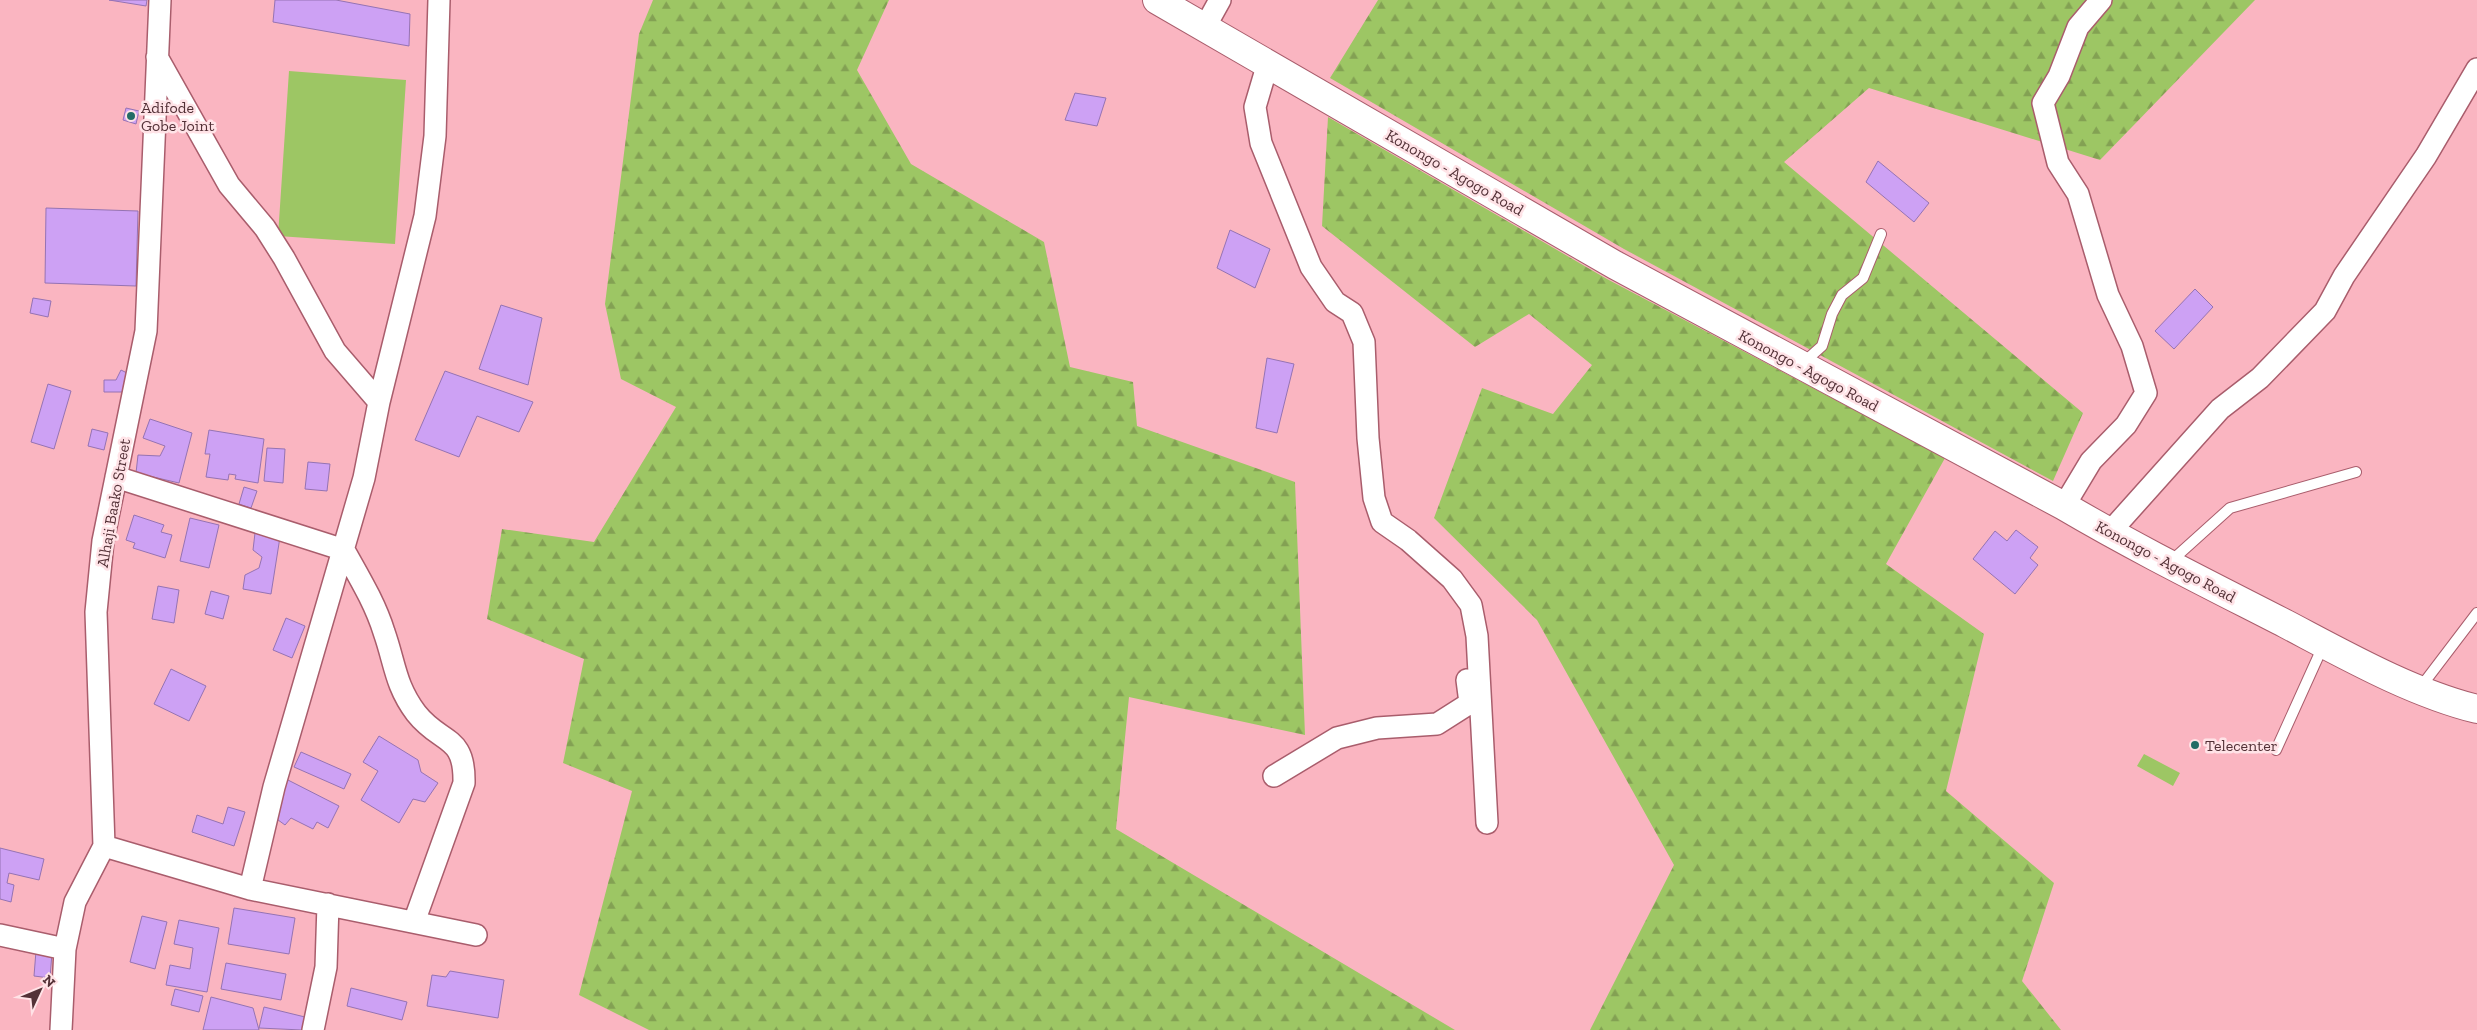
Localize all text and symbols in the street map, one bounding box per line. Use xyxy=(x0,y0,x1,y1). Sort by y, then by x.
place label: Adifode Gobe Joint xyxy=(141,98,214,135)
marker: Adifode Gobe Joint xyxy=(125,110,137,122)
street label: Konongo - Agogo Road xyxy=(1382,125,1527,220)
street label: Konongo - Agogo Road xyxy=(1735,325,1882,416)
street label: Alhaji Baako Street xyxy=(93,437,134,569)
street label: Konongo - Agogo Road xyxy=(2092,516,2239,607)
place label: Telecenter xyxy=(2205,736,2278,755)
marker: Telecenter xyxy=(2189,739,2201,751)
north arrow xyxy=(15,965,65,1015)
text: N xyxy=(39,972,59,991)

